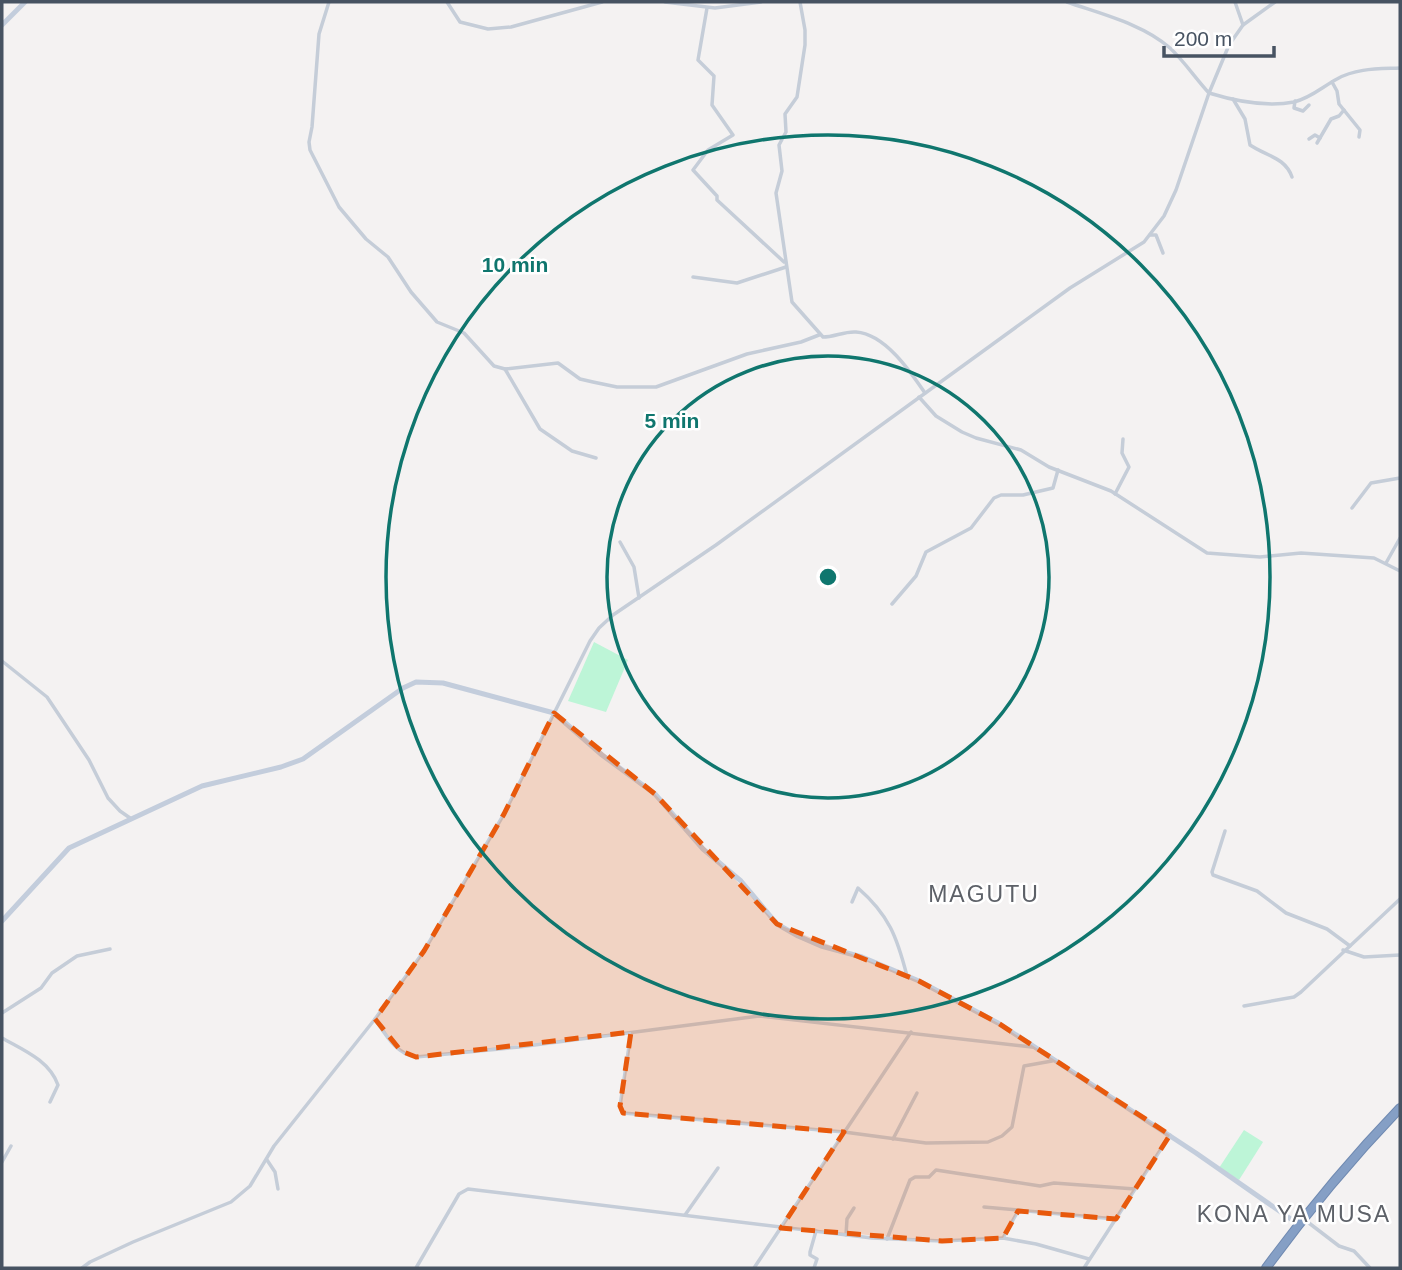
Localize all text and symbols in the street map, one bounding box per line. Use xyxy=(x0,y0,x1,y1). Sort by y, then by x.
scale bar xyxy=(1164,14,1274,58)
text: 200 m xyxy=(1174,27,1232,50)
text: 10 min xyxy=(482,253,548,276)
text: 5 min xyxy=(645,409,699,432)
centre of rings xyxy=(816,565,840,589)
district label: MAGUTU xyxy=(928,881,1040,907)
district label: KONA YA MUSA xyxy=(1197,1201,1391,1227)

